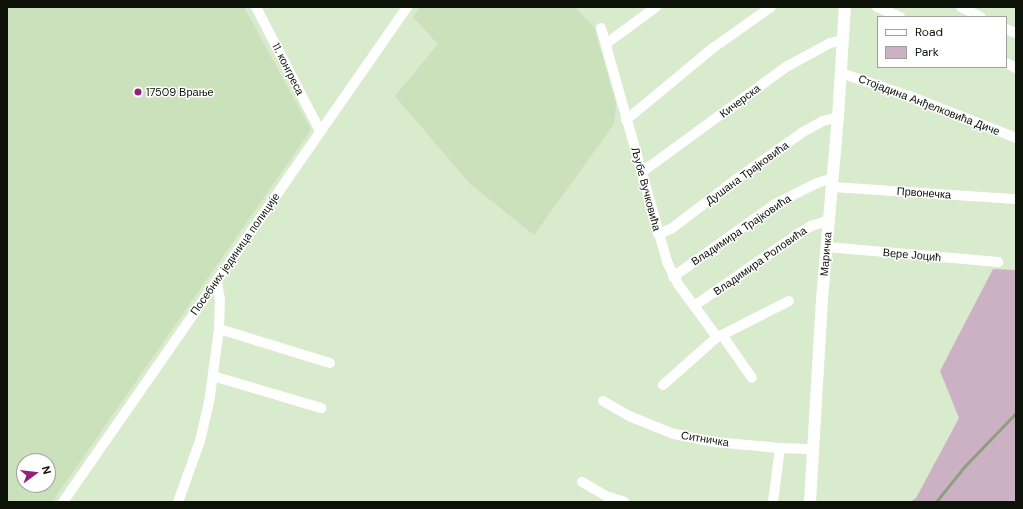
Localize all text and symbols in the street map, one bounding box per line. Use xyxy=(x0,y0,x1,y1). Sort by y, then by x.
legend xyxy=(877,16,1007,68)
text: Road xyxy=(915,24,943,40)
street label: 11. конгреса xyxy=(269,41,307,97)
text: Park xyxy=(915,44,939,60)
street label: Стојадина Анђелковића Диче xyxy=(856,72,1002,138)
street label: Кичерска xyxy=(717,82,763,120)
place label: 17509 Врање xyxy=(146,85,214,99)
marker: 17509 Врање xyxy=(133,87,143,97)
street label: Душана Трајковића xyxy=(703,138,791,208)
street label: Љубе Вучковића xyxy=(628,146,664,232)
street label: Првонечка xyxy=(896,185,952,201)
street label: Посебних јединица полиције xyxy=(188,190,282,318)
street label: Владимира Трајковића xyxy=(689,192,793,268)
street label: Владимира Роловића xyxy=(711,224,809,298)
street label: Маричка xyxy=(817,231,835,277)
street label: Вере Јоцић xyxy=(882,246,942,264)
street label: Ситничка xyxy=(680,429,730,449)
north arrow xyxy=(16,453,56,493)
text: N xyxy=(39,464,54,476)

